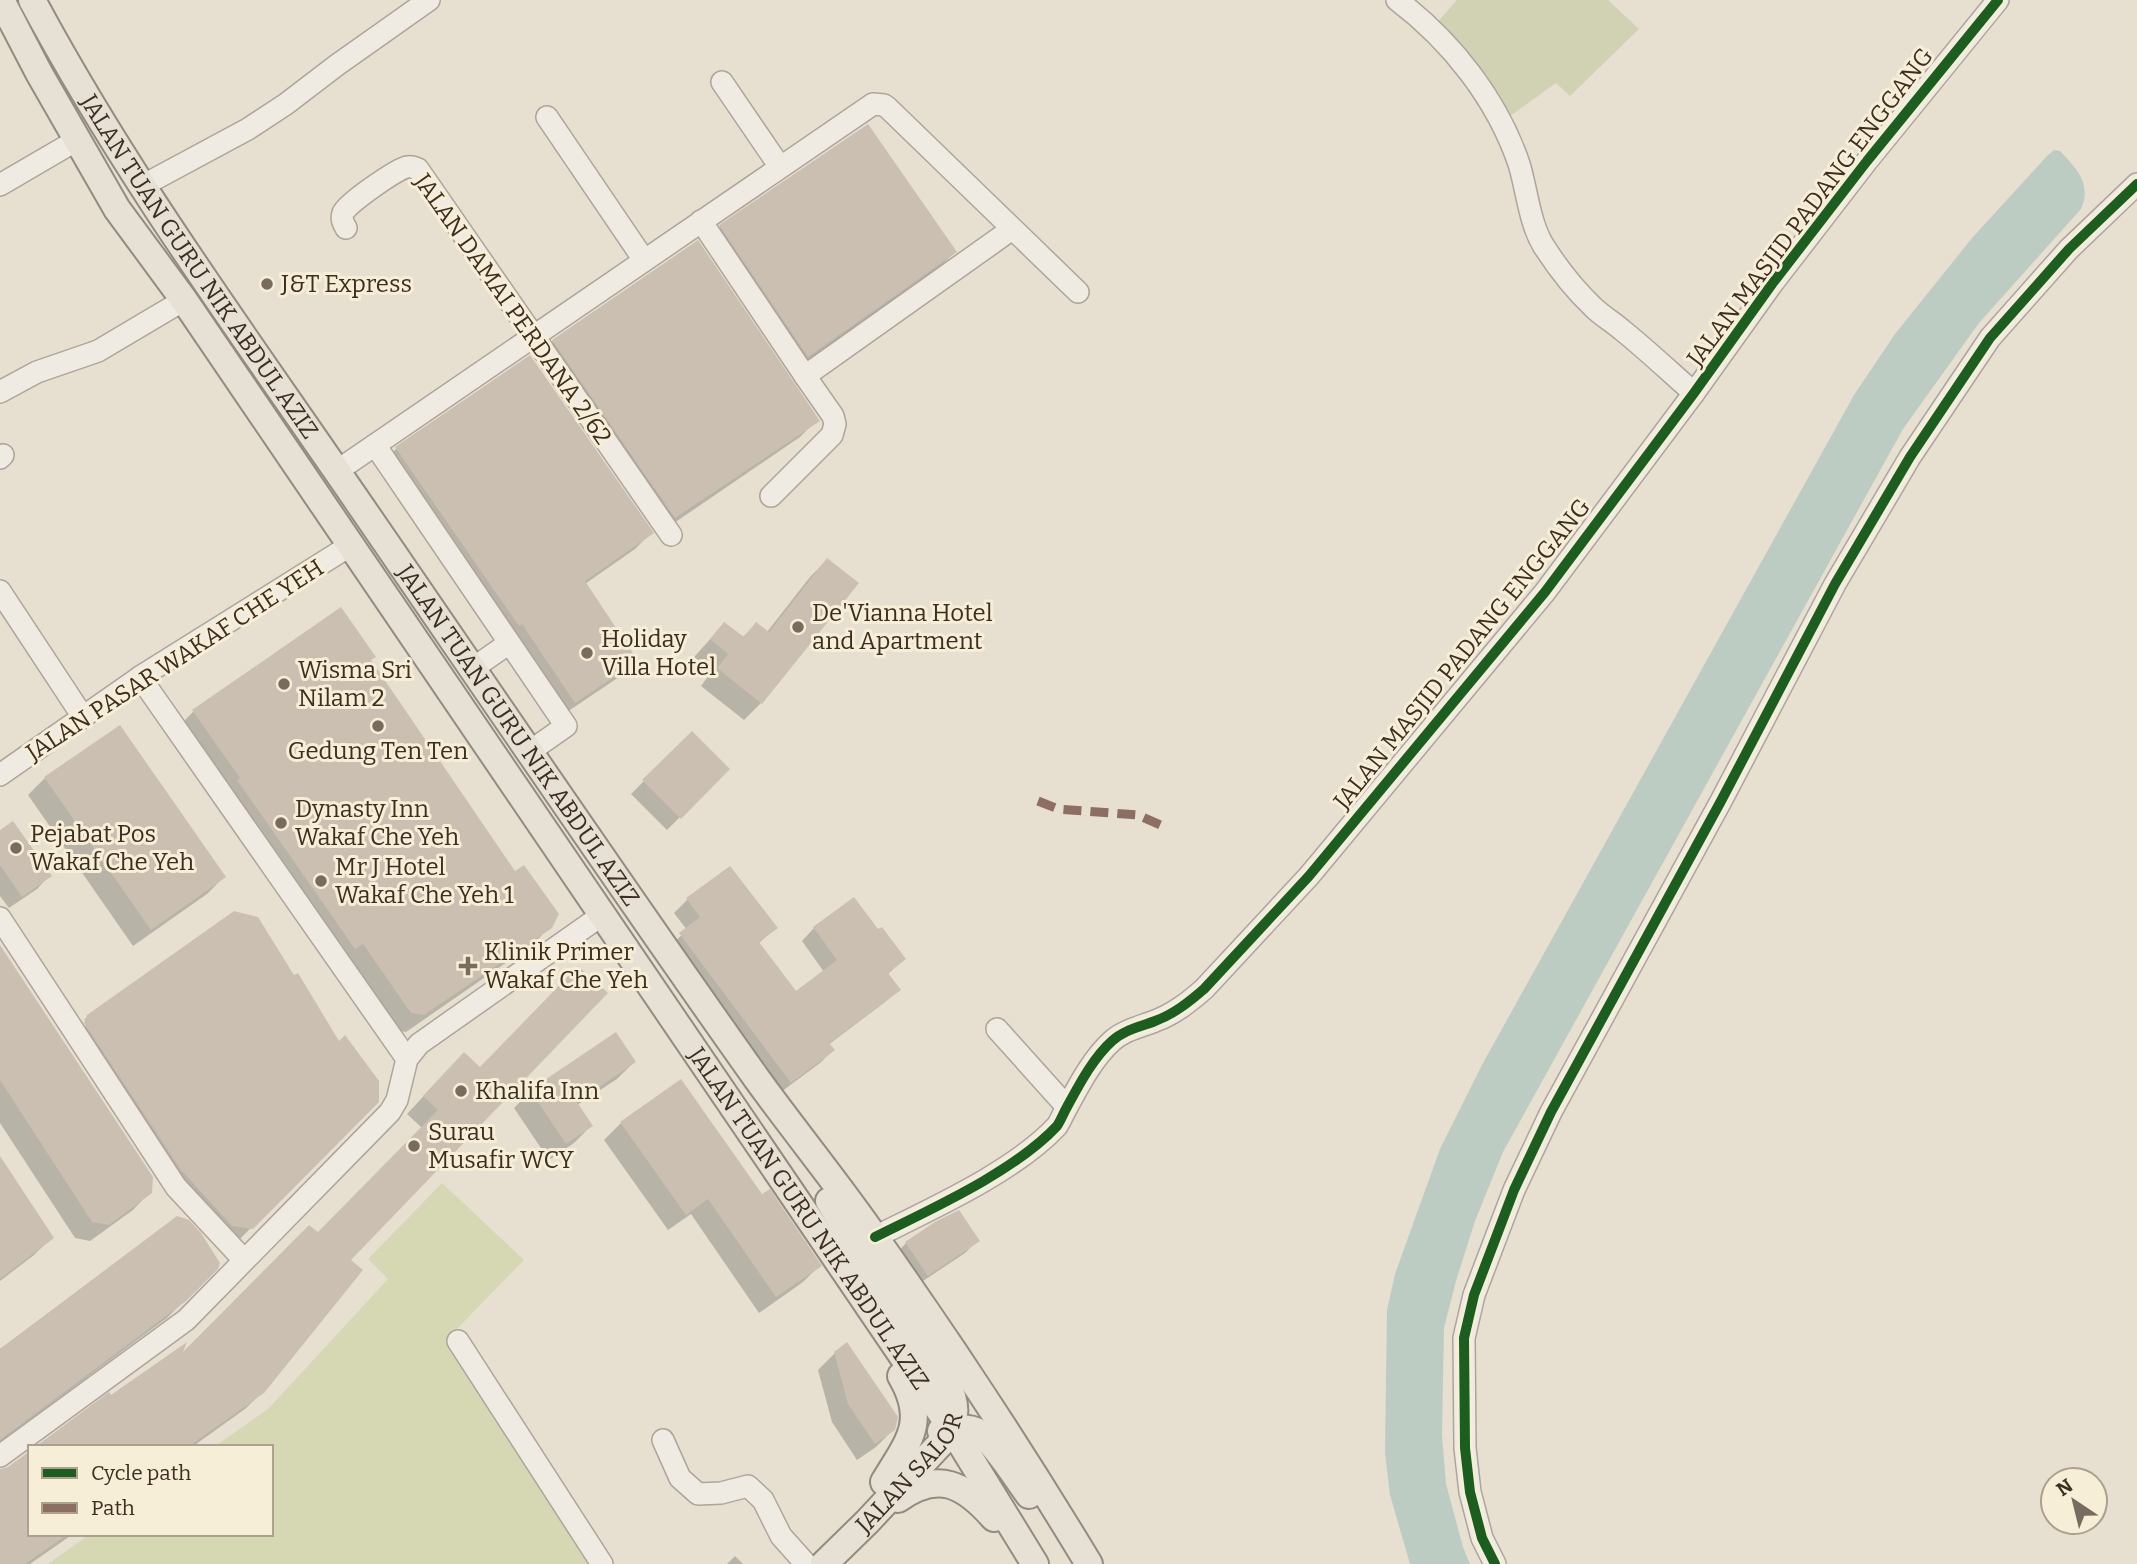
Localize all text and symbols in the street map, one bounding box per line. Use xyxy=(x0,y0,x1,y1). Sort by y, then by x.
street label: JALAN MASJID PADANG ENGGANG xyxy=(1680,42,1939,372)
street label: JALAN TUAN GURU NIK ABDUL AZIZ xyxy=(74,89,324,444)
street label: JALAN DAMAI PERDANA 2/62 xyxy=(408,167,617,450)
place label: J&T Express xyxy=(280,270,412,298)
marker: J&T Express xyxy=(259,276,275,292)
street label: JALAN MASJID PADANG ENGGANG xyxy=(1327,493,1596,816)
street label: JALAN PASAR WAKAF CHE YEH xyxy=(20,553,329,767)
street label: JALAN TUAN GURU NIK ABDUL AZIZ xyxy=(391,558,645,911)
place label: De'Vianna Hotel and Apartment xyxy=(812,599,993,655)
marker: De'Vianna Hotel and Apartment xyxy=(790,619,806,635)
place label: Holiday Villa Hotel xyxy=(601,625,716,681)
marker: Holiday Villa Hotel xyxy=(579,645,595,661)
place label: Wisma Sri Nilam 2 xyxy=(298,656,412,712)
marker: Wisma Sri Nilam 2 xyxy=(276,676,292,692)
marker: Gedung Ten Ten xyxy=(370,718,386,734)
place label: Gedung Ten Ten xyxy=(288,737,468,765)
place label: Dynasty Inn Wakaf Che Yeh xyxy=(295,795,459,851)
marker: Dynasty Inn Wakaf Che Yeh xyxy=(273,815,289,831)
place label: Pejabat Pos Wakaf Che Yeh xyxy=(30,820,194,876)
marker: Pejabat Pos Wakaf Che Yeh xyxy=(8,840,24,856)
place label: Mr J Hotel Wakaf Che Yeh 1 xyxy=(335,853,514,909)
marker: Mr J Hotel Wakaf Che Yeh 1 xyxy=(313,873,329,889)
place label: Klinik Primer Wakaf Che Yeh xyxy=(484,938,648,994)
marker: Klinik Primer Wakaf Che Yeh xyxy=(458,956,478,976)
street label: JALAN TUAN GURU NIK ABDUL AZIZ xyxy=(682,1041,935,1395)
place label: Khalifa Inn xyxy=(475,1077,599,1105)
marker: Khalifa Inn xyxy=(453,1083,469,1099)
place label: Surau Musafir WCY xyxy=(428,1118,574,1174)
marker: Surau Musafir WCY xyxy=(406,1138,422,1154)
street label: JALAN SALOR xyxy=(849,1409,969,1540)
legend xyxy=(28,1445,273,1536)
text: Cycle path xyxy=(91,1460,191,1486)
north arrow xyxy=(2039,1466,2109,1536)
text: N xyxy=(2052,1474,2077,1501)
text: Path xyxy=(91,1495,135,1521)

